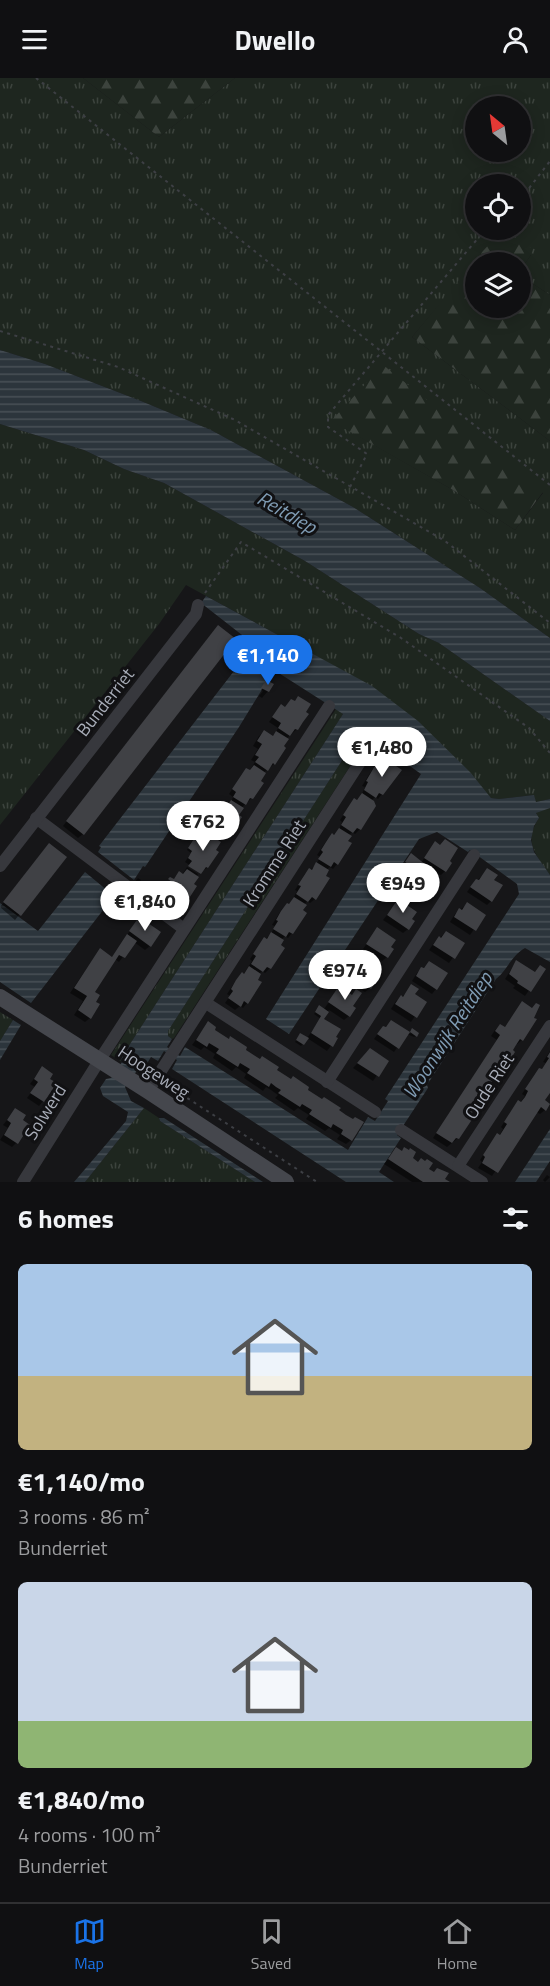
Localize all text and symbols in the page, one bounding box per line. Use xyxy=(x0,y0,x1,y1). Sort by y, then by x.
text: Dwello xyxy=(235,19,315,60)
icon: menu xyxy=(18,23,51,56)
icon: person xyxy=(499,23,532,56)
north arrow xyxy=(465,96,531,162)
map controls xyxy=(465,96,531,318)
button: locate xyxy=(465,174,531,240)
button: layers xyxy=(465,252,531,318)
water label: Reitdiep xyxy=(251,483,323,542)
pin: €1,140 xyxy=(219,635,317,686)
text: €1,140 xyxy=(237,639,299,670)
street label: Bunderriet xyxy=(70,661,141,742)
pin: €1,480 xyxy=(333,727,431,778)
text: €1,480 xyxy=(351,731,413,762)
pin: €762 xyxy=(167,801,239,852)
text: €762 xyxy=(181,805,225,836)
street label: Kromme Riet xyxy=(236,813,313,912)
pin: €949 xyxy=(367,863,439,914)
text: €949 xyxy=(381,867,425,898)
pin: €1,840 xyxy=(96,881,194,932)
text: €1,840 xyxy=(114,885,176,916)
pin: €974 xyxy=(309,950,381,1001)
text: €974 xyxy=(323,954,367,985)
water label: Woonwijk Reitdiep xyxy=(394,964,500,1105)
street label: Hoogeweg xyxy=(113,1039,195,1105)
street label: Oude Riet xyxy=(457,1047,521,1125)
street label: Solwerd xyxy=(17,1079,73,1145)
text: 6 homes xyxy=(18,1199,114,1238)
icon: filters xyxy=(499,1202,532,1235)
icon: home xyxy=(221,1303,329,1411)
text: €1,140/mo xyxy=(18,1462,145,1501)
text: 3 rooms · 86 m² xyxy=(18,1501,150,1532)
text: Bunderriet xyxy=(18,1532,108,1563)
icon: home xyxy=(221,1621,329,1729)
text: €1,840/mo xyxy=(18,1780,145,1819)
text: 4 rooms · 100 m² xyxy=(18,1819,161,1850)
text: Bunderriet xyxy=(18,1850,108,1881)
tab: Map xyxy=(73,1915,106,1975)
tab: Saved xyxy=(251,1915,292,1975)
tab: Home xyxy=(437,1915,477,1975)

